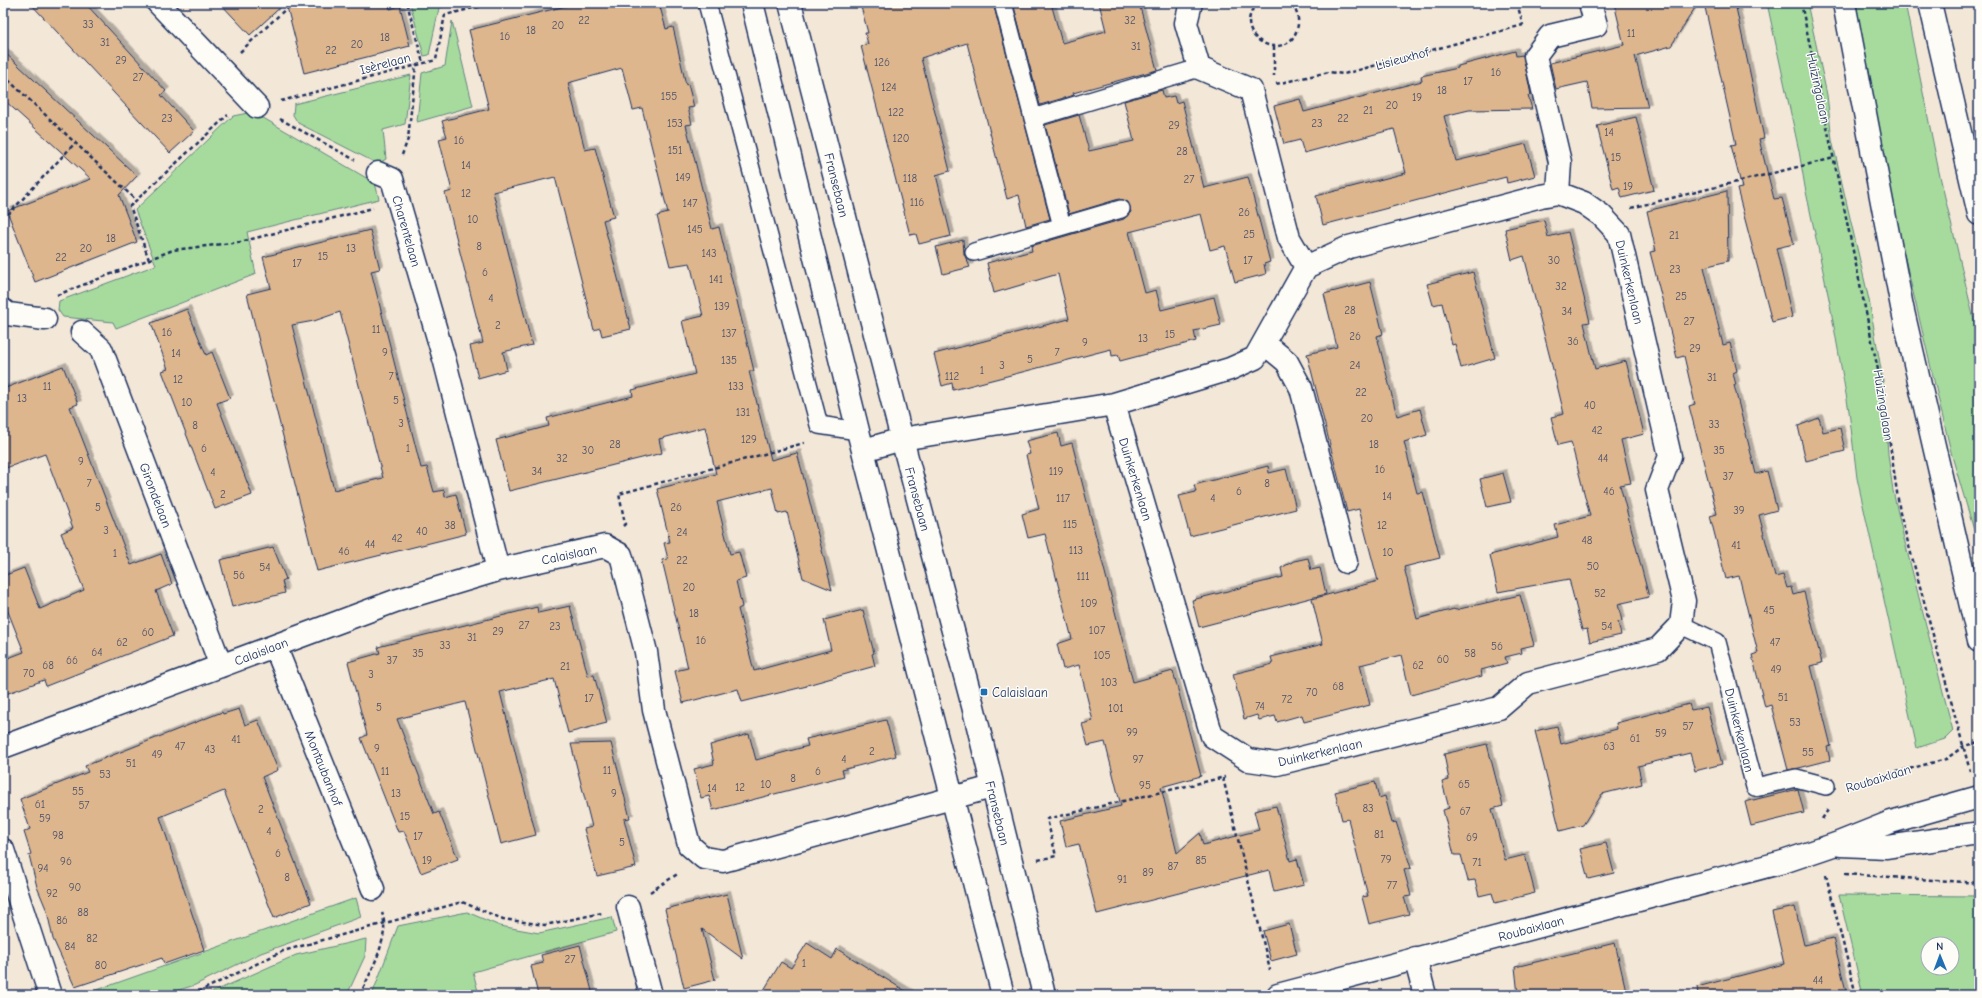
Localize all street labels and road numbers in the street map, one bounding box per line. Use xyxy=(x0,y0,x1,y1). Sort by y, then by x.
street label: Lisieuxhof xyxy=(1374,44,1432,73)
street label: Isèrelaan xyxy=(358,50,412,77)
street label: Huizingalaan xyxy=(1804,51,1833,125)
street label: Fransebaan xyxy=(821,151,852,219)
street label: Charentelaan xyxy=(389,194,424,269)
street label: Duinkerkenlaan xyxy=(1613,239,1646,326)
street label: Huizingalaan xyxy=(1870,368,1897,442)
street label: Duinkerkenlaan xyxy=(1116,436,1155,522)
street label: Girondelaan xyxy=(136,461,175,530)
street label: Fransebaan xyxy=(902,465,933,533)
street label: Calaislaan xyxy=(540,541,598,568)
street label: Calaislaan xyxy=(232,634,290,669)
street label: Duinkerkenlaan xyxy=(1722,687,1757,774)
street label: Montaubanhof xyxy=(302,728,346,809)
street label: Duinkerkenlaan xyxy=(1277,736,1364,769)
street label: Roubaixlaan xyxy=(1844,761,1913,795)
street label: Fransebaan xyxy=(982,779,1013,847)
street label: Roubaixlaan xyxy=(1497,913,1566,944)

